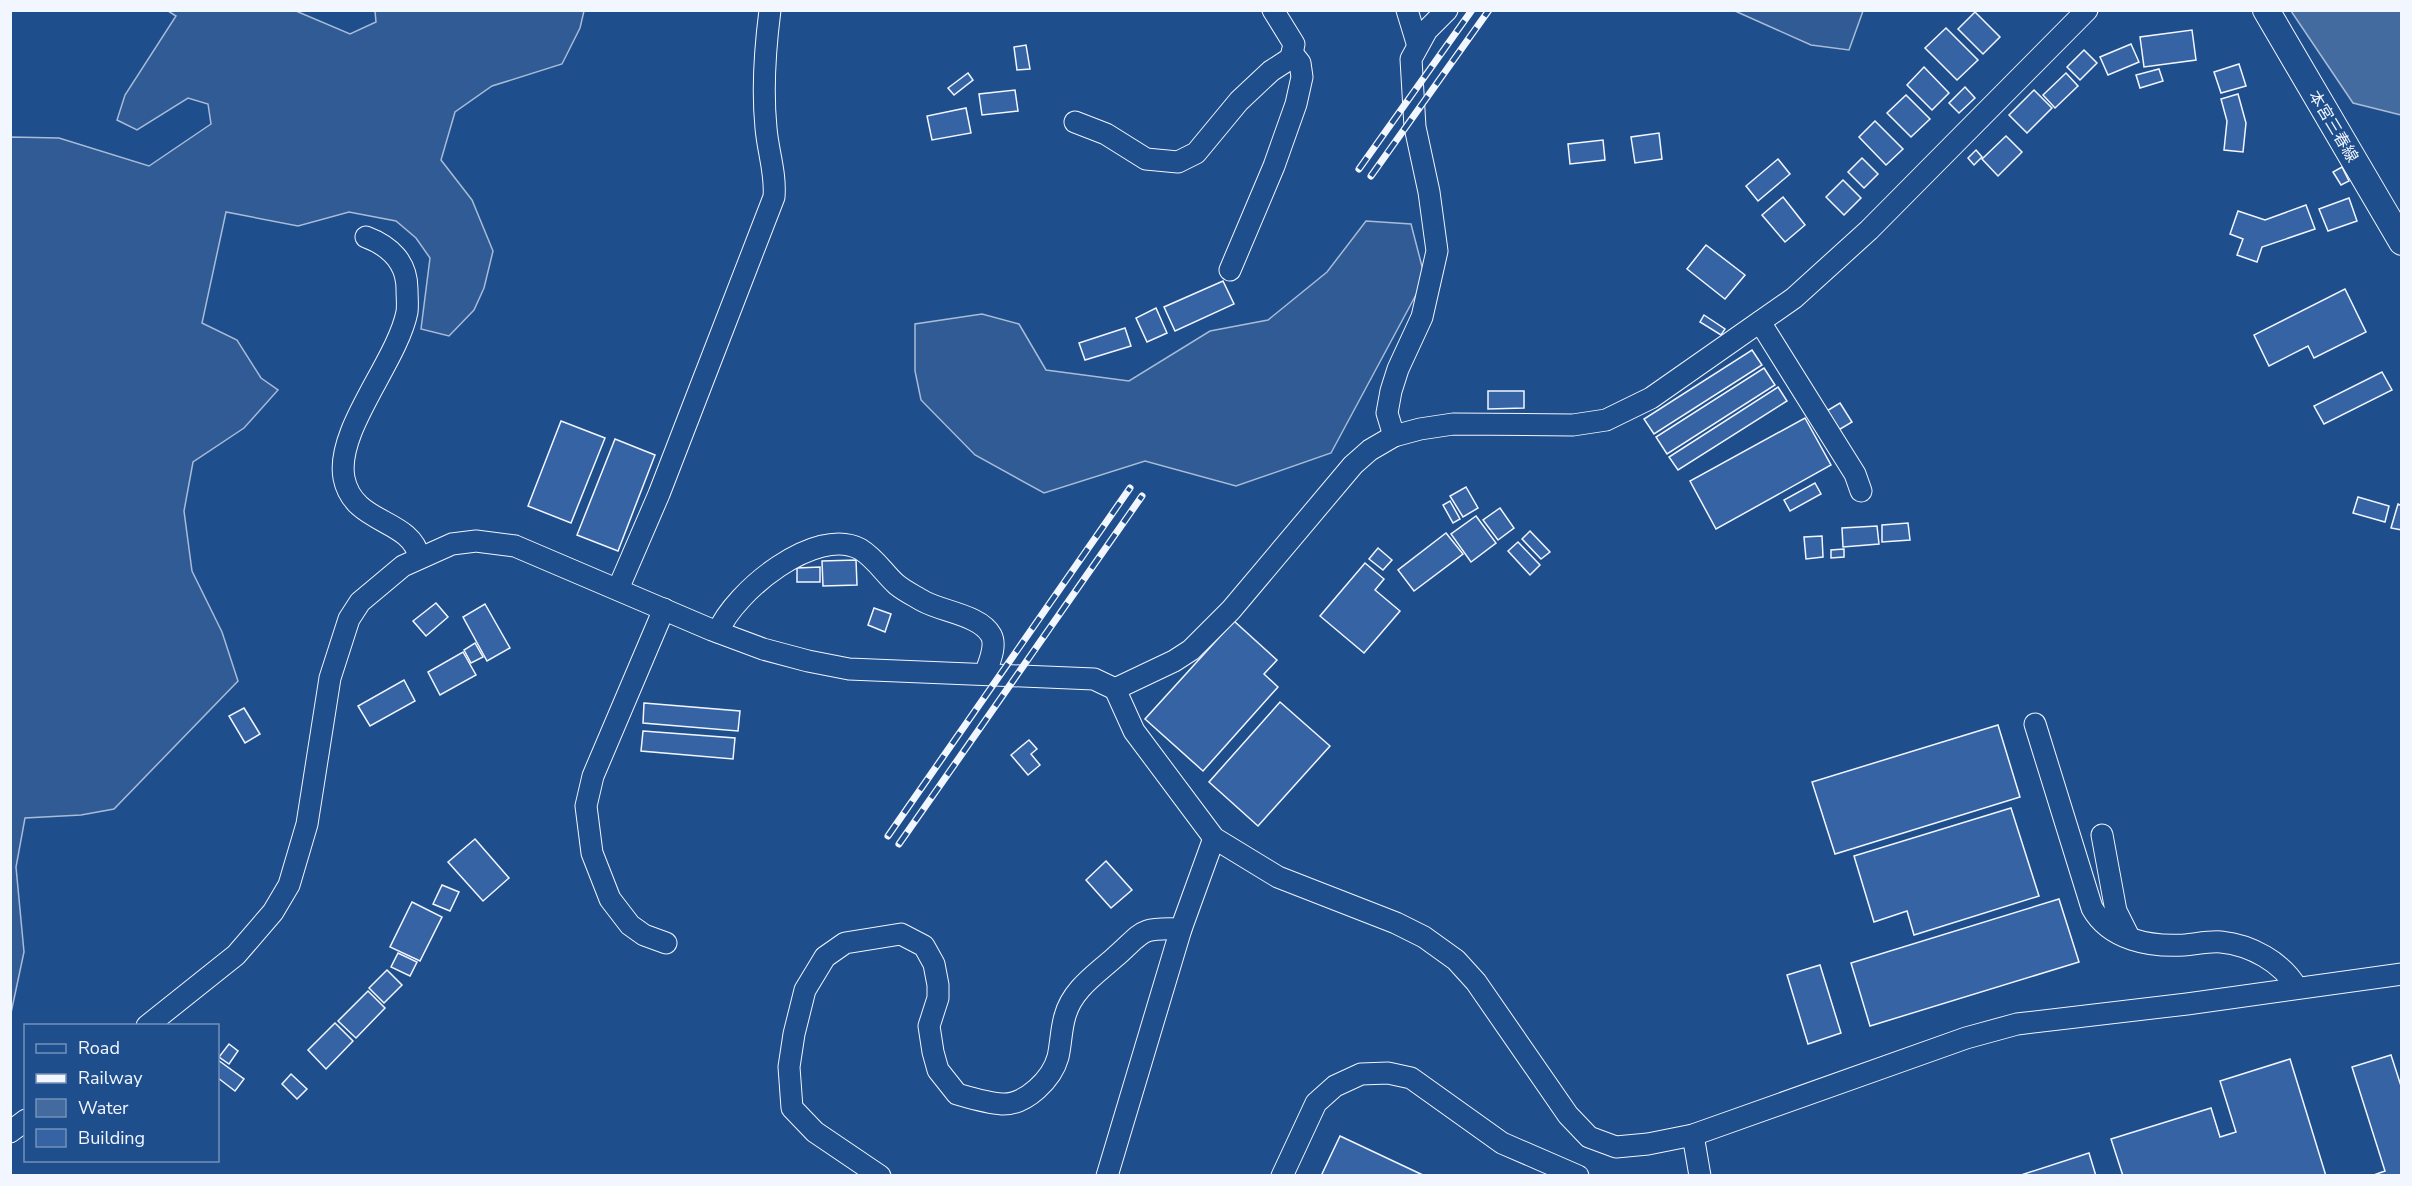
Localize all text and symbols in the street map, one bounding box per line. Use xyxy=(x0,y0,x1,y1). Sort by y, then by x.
street label: 本宮三春線 xyxy=(2303,87,2363,166)
legend xyxy=(24,1024,219,1162)
text: Road xyxy=(78,1036,120,1060)
text: Railway xyxy=(78,1066,143,1090)
text: Water xyxy=(78,1096,129,1120)
text: Building xyxy=(78,1126,145,1150)

